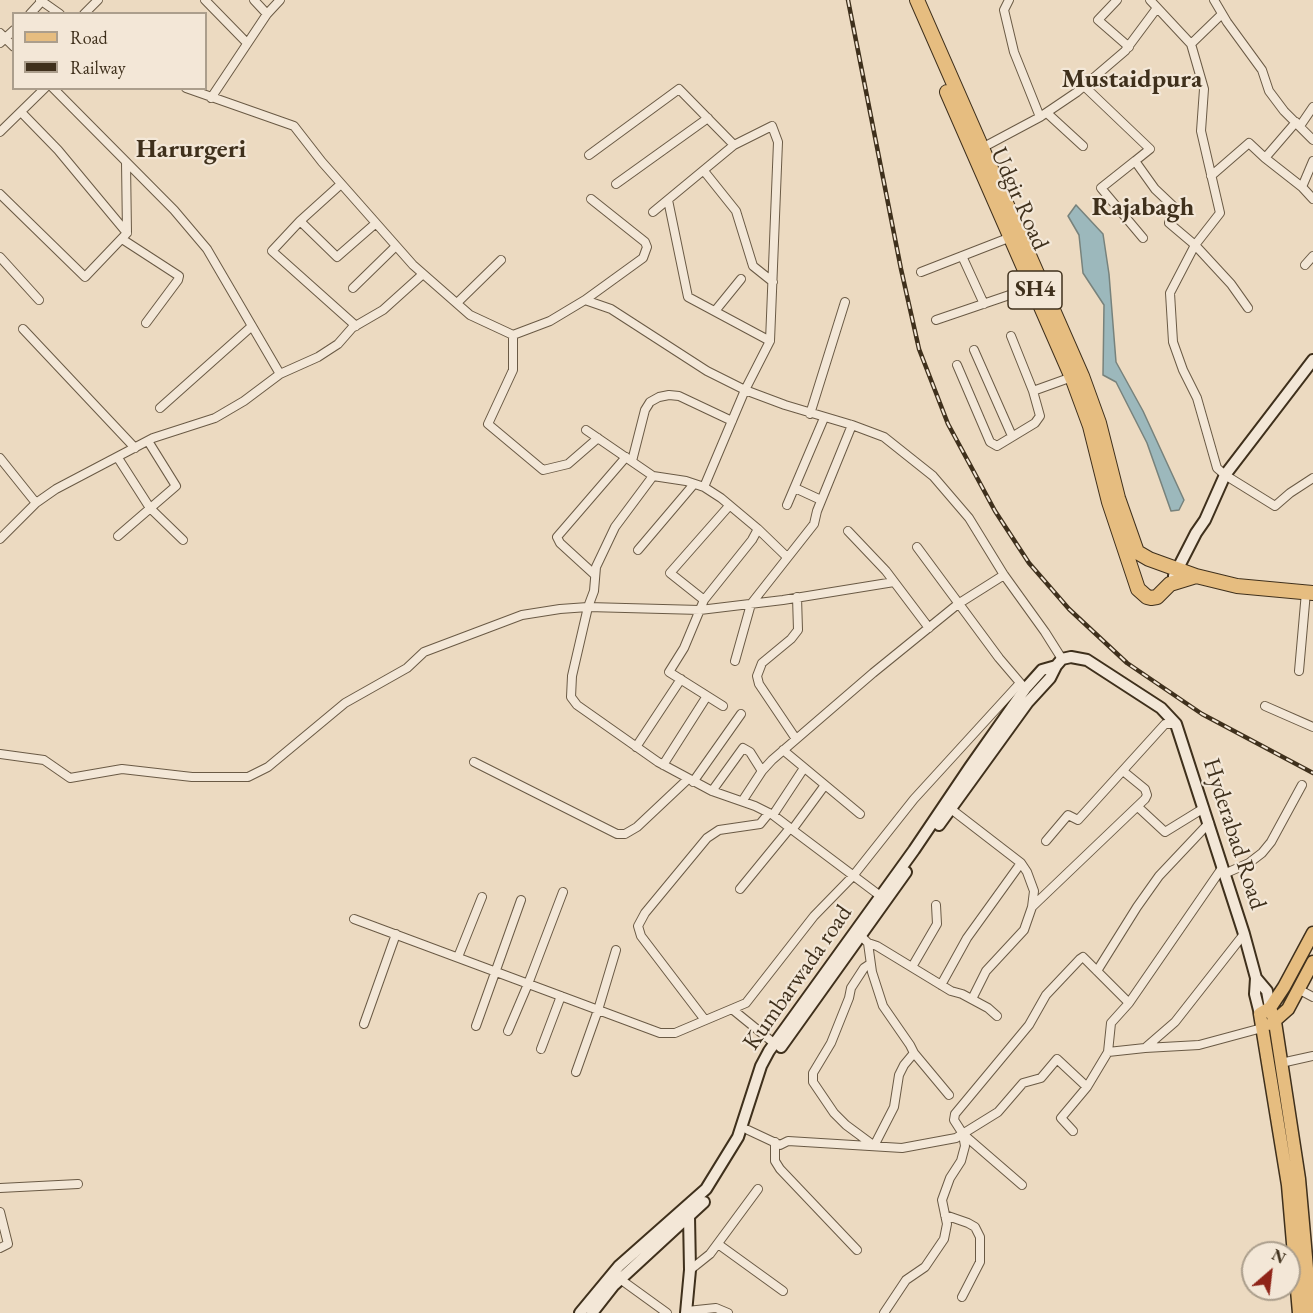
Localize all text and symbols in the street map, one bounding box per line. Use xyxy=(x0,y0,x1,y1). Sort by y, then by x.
legend xyxy=(12,12,207,90)
text: Road xyxy=(70,26,108,49)
text: Railway xyxy=(70,56,126,79)
district label: Mustaidpura xyxy=(1062,64,1202,96)
district label: Harurgeri xyxy=(136,134,246,166)
street label: Udgir Road xyxy=(984,143,1054,255)
district label: Rajabagh xyxy=(1092,192,1194,224)
road number: SH4 xyxy=(1008,271,1062,309)
street label: Hyderabad Road xyxy=(1196,755,1272,913)
street label: Kumbarwada road xyxy=(737,900,859,1056)
north arrow xyxy=(1241,1241,1301,1301)
text: N xyxy=(1268,1244,1289,1269)

